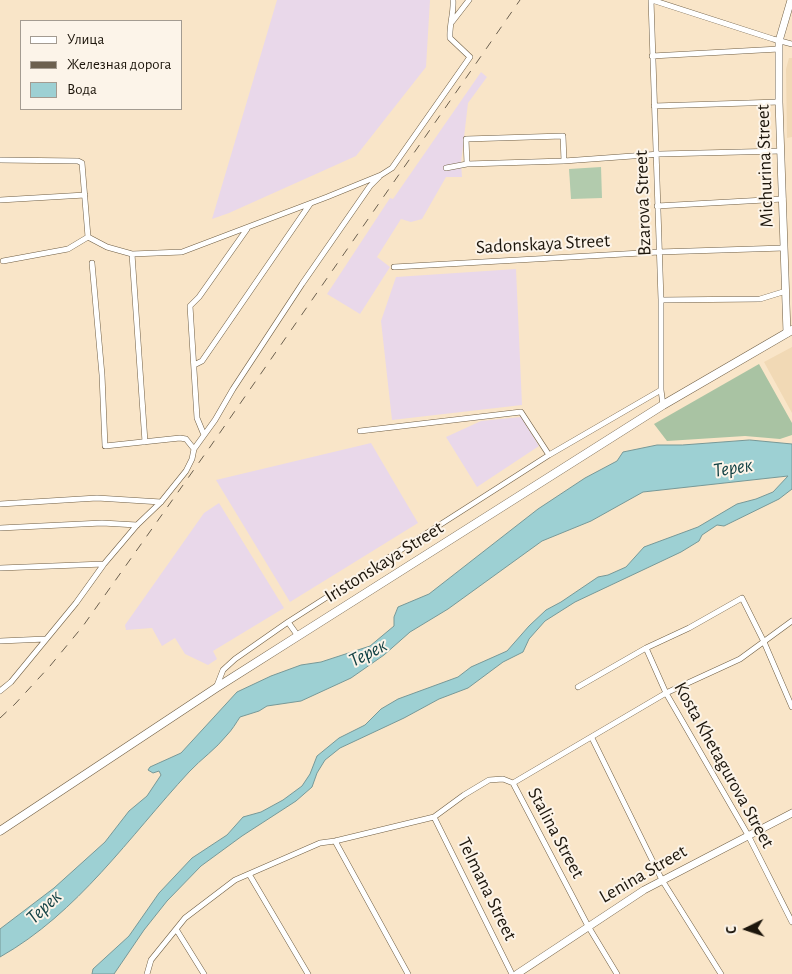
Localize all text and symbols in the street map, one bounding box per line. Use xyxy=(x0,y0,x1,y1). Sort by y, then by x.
legend xyxy=(20,20,182,110)
text: Улица xyxy=(67,32,104,47)
text: Железная дорога xyxy=(67,57,171,72)
text: Вода xyxy=(67,82,97,97)
street label: Michurina Street xyxy=(751,104,779,228)
street label: Bzarova Street xyxy=(630,150,656,256)
street label: Sadonskaya Street xyxy=(475,229,611,259)
water label: Терек xyxy=(711,453,755,483)
street label: Iristonskaya Street xyxy=(320,516,448,608)
water label: Терек xyxy=(345,633,391,673)
street label: Kosta Khetagurova Street xyxy=(669,678,779,852)
street label: Stalina Street xyxy=(523,784,589,882)
street label: Telmana Street xyxy=(452,834,522,944)
street label: Lenina Street xyxy=(595,840,691,908)
water label: Терек xyxy=(21,885,67,929)
north arrow xyxy=(722,904,772,954)
text: С xyxy=(725,926,739,934)

